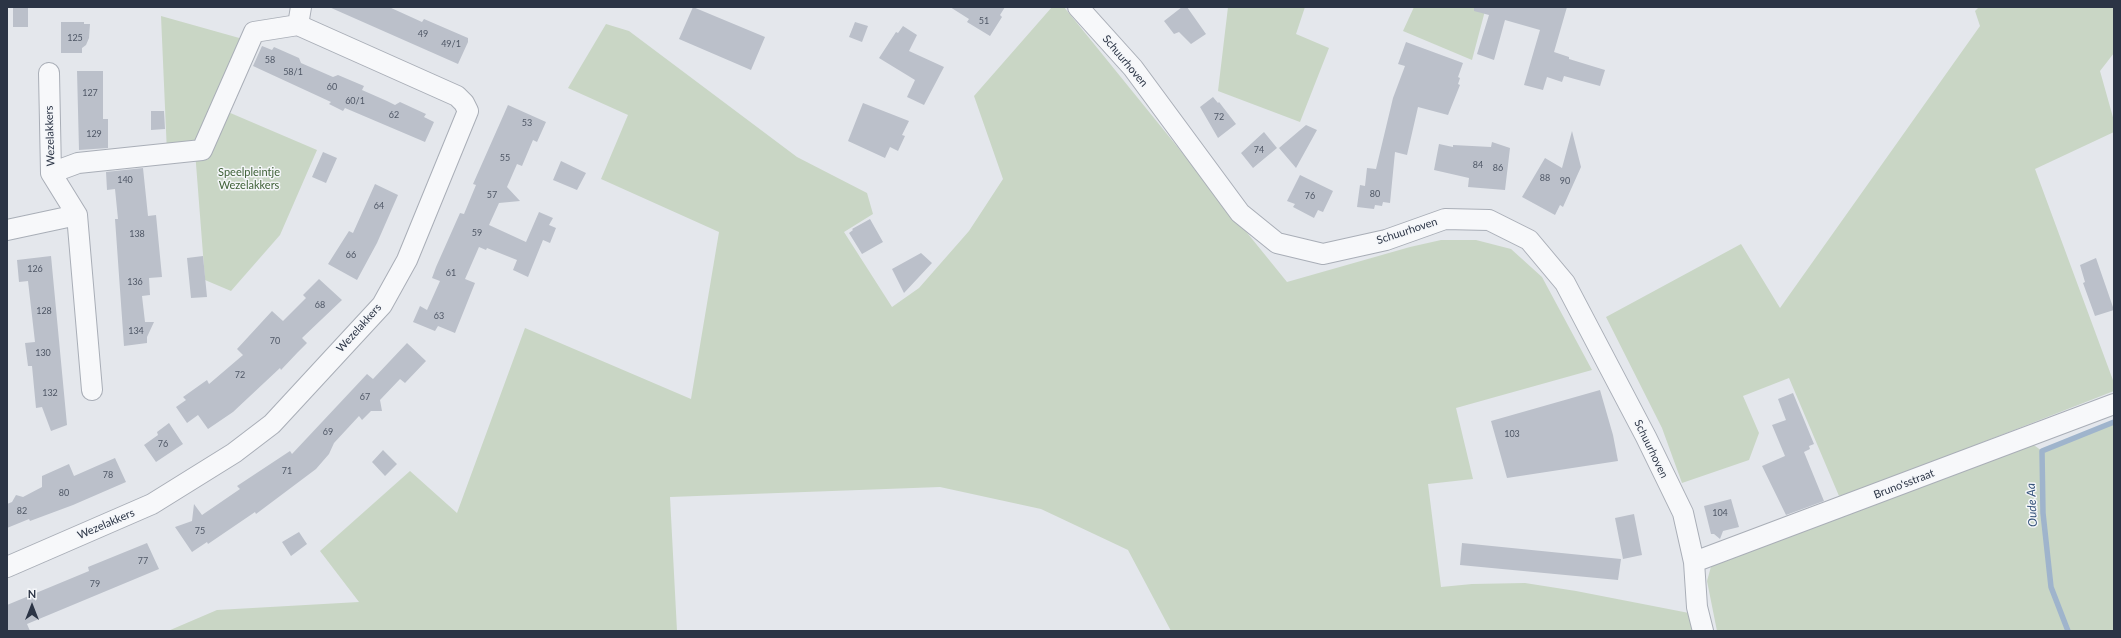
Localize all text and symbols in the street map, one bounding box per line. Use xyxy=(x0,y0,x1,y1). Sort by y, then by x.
house number: 51 xyxy=(979,16,989,26)
house number: 49 xyxy=(418,29,428,39)
house number: 125 xyxy=(67,33,83,43)
street label: Schuurhoven xyxy=(1100,33,1150,89)
house number: 49/1 xyxy=(441,39,461,49)
house number: 58 xyxy=(265,55,275,65)
house number: 58/1 xyxy=(283,67,303,77)
house number: 60 xyxy=(327,82,337,92)
house number: 127 xyxy=(82,88,98,98)
house number: 60/1 xyxy=(345,96,365,106)
street label: Wezelakkers xyxy=(42,105,58,167)
house number: 62 xyxy=(389,110,399,120)
house number: 72 xyxy=(1214,112,1224,122)
house number: 53 xyxy=(522,118,532,128)
house number: 129 xyxy=(86,129,102,139)
house number: 74 xyxy=(1254,145,1264,155)
house number: 55 xyxy=(500,153,510,163)
house number: 84 xyxy=(1473,160,1483,170)
house number: 86 xyxy=(1493,163,1503,173)
park label: Speelpleintje Wezelakkers xyxy=(218,165,280,191)
house number: 88 xyxy=(1540,173,1550,183)
house number: 140 xyxy=(117,175,133,185)
house number: 90 xyxy=(1560,176,1570,186)
house number: 80 xyxy=(1370,189,1380,199)
house number: 57 xyxy=(487,190,497,200)
house number: 76 xyxy=(1305,191,1315,201)
house number: 64 xyxy=(374,201,384,211)
street label: Schuurhoven xyxy=(1375,215,1439,247)
house number: 59 xyxy=(472,228,482,238)
house number: 138 xyxy=(129,229,145,239)
house number: 66 xyxy=(346,250,356,260)
house number: 126 xyxy=(27,264,43,274)
house number: 61 xyxy=(446,268,456,278)
house number: 136 xyxy=(127,277,143,287)
house number: 68 xyxy=(315,300,325,310)
street label: Wezelakkers xyxy=(334,301,384,355)
house number: 128 xyxy=(36,306,52,316)
house number: 63 xyxy=(434,311,444,321)
house number: 134 xyxy=(128,326,144,336)
house number: 70 xyxy=(270,336,280,346)
house number: 130 xyxy=(35,348,51,358)
house number: 72 xyxy=(235,370,245,380)
house number: 132 xyxy=(42,388,58,398)
house number: 67 xyxy=(360,392,370,402)
street label: Schuurhoven xyxy=(1631,418,1671,480)
house number: 69 xyxy=(323,427,333,437)
house number: 103 xyxy=(1504,429,1520,439)
house number: 76 xyxy=(158,439,168,449)
house number: 71 xyxy=(282,466,292,476)
street label: Bruno'sstraat xyxy=(1872,466,1936,502)
house number: 78 xyxy=(103,470,113,480)
water label: Oude Aa xyxy=(2024,483,2040,527)
house number: 80 xyxy=(59,488,69,498)
house number: 82 xyxy=(17,506,27,516)
street label: Wezelakkers xyxy=(75,506,137,542)
house number: 104 xyxy=(1712,508,1728,518)
house number: 75 xyxy=(195,526,205,536)
house number: 77 xyxy=(138,556,148,566)
house number: 79 xyxy=(90,579,100,589)
north arrow xyxy=(12,586,52,626)
text: N xyxy=(28,587,36,600)

